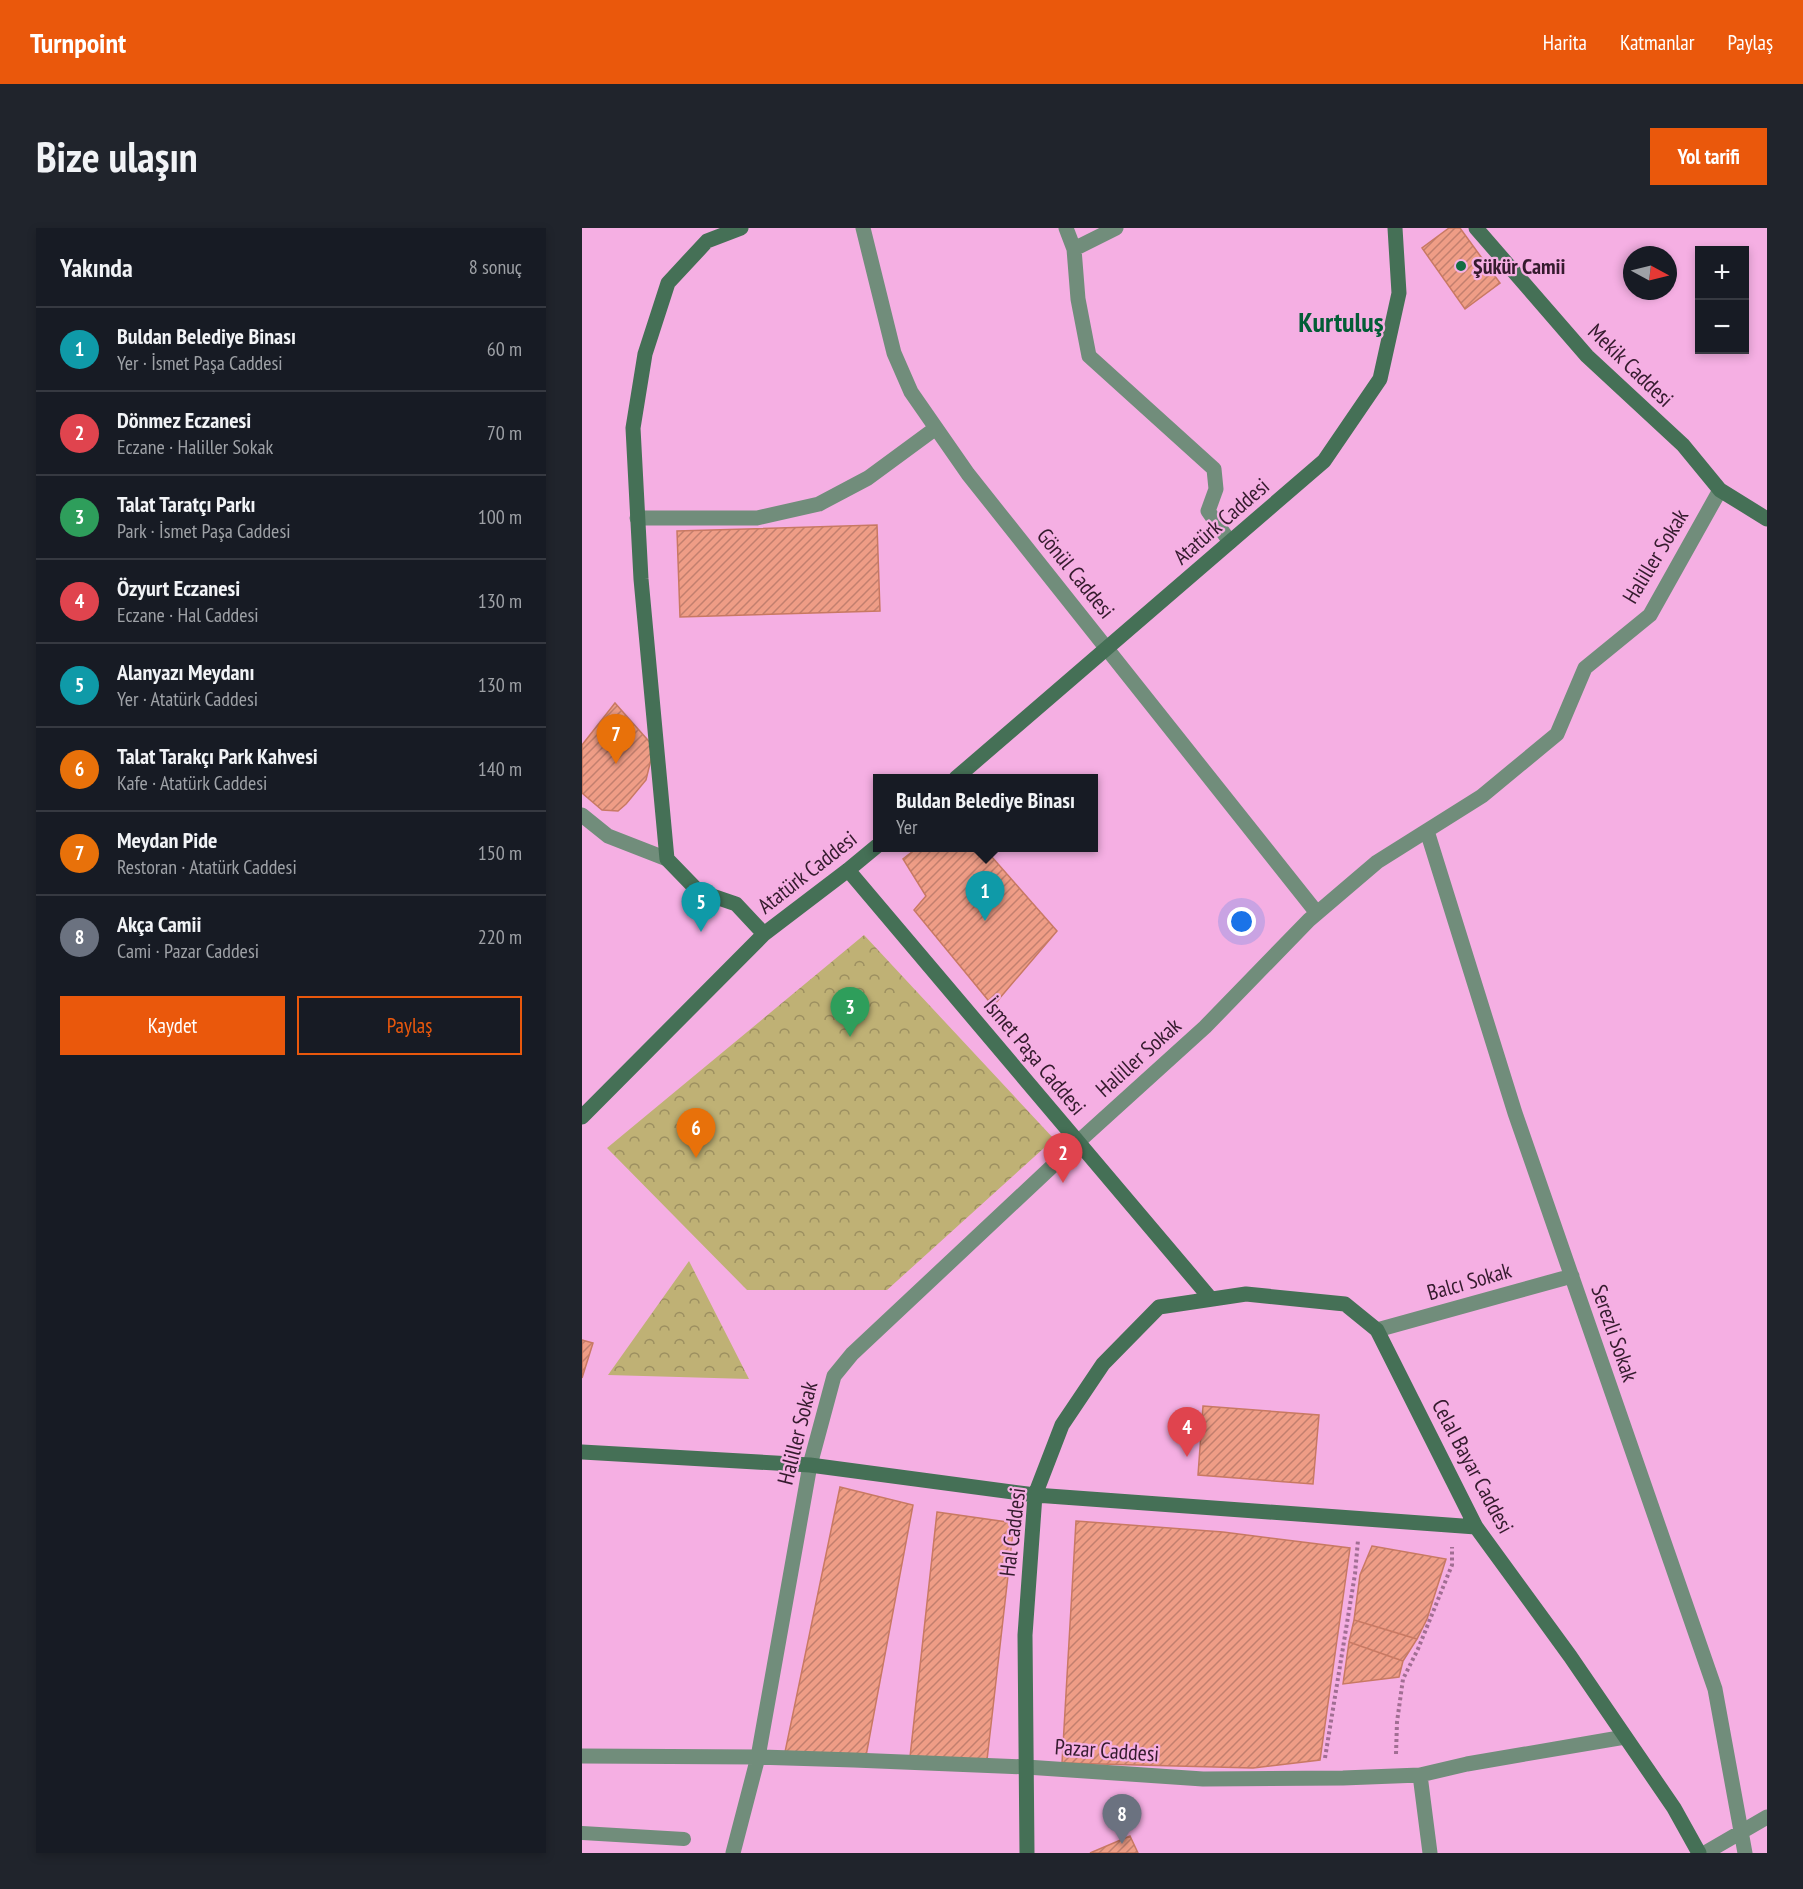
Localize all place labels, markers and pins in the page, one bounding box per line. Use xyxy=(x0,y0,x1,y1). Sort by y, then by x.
place label: Şükür Camii xyxy=(1473,252,1566,280)
marker: Şükür Camii xyxy=(1454,259,1468,273)
pin: 7 xyxy=(597,714,636,764)
pin: 1 xyxy=(966,872,1004,921)
pin: 5 xyxy=(682,882,720,932)
pin: 3 xyxy=(830,988,870,1037)
pin: 6 xyxy=(676,1108,716,1158)
pin: 2 xyxy=(1044,1134,1082,1183)
pin: 4 xyxy=(1168,1408,1206,1457)
pin: 8 xyxy=(1102,1794,1142,1844)

